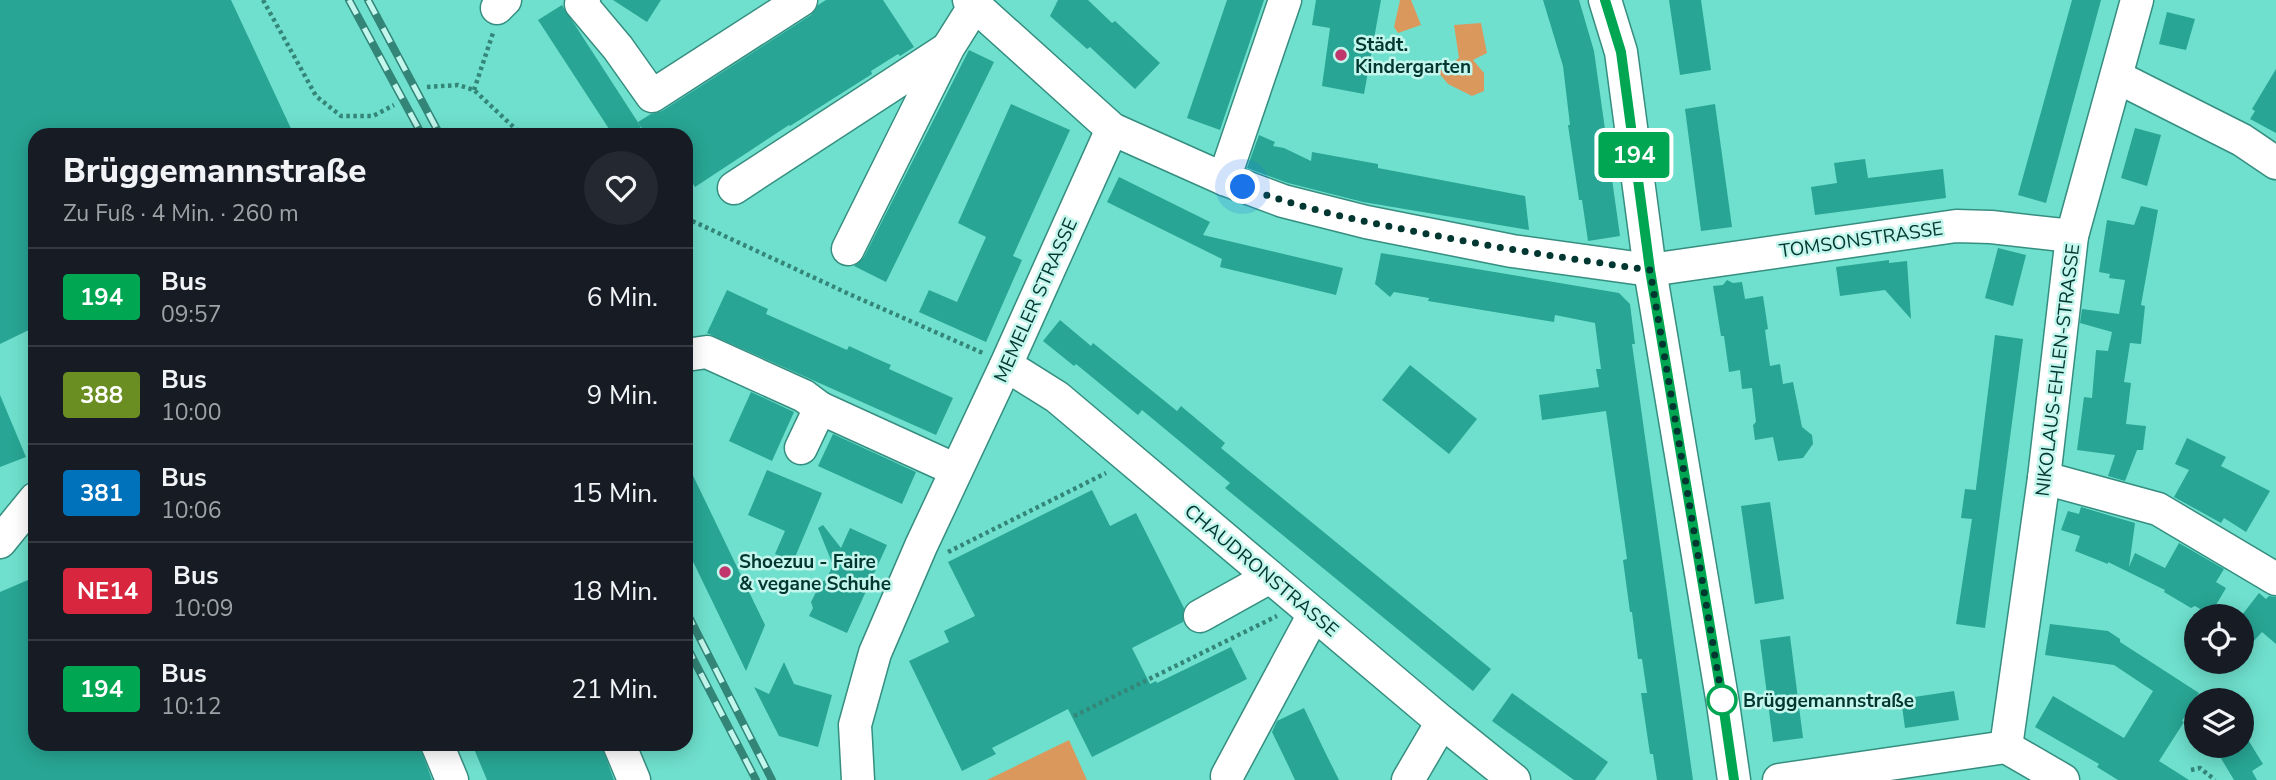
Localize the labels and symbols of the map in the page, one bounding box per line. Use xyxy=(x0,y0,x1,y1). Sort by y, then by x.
place label: Städt. Kindergarten xyxy=(1355,32,1471,80)
marker: Städt. Kindergarten xyxy=(1333,47,1349,63)
line badge: 194 xyxy=(1594,132,1674,178)
your location xyxy=(1225,169,1260,204)
street label: MEMELER STRASSE xyxy=(988,214,1084,387)
street label: TOMSONSTRASSE xyxy=(1778,216,1945,264)
street label: NIKOLAUS-EHLEN-STRASSE xyxy=(2030,242,2086,498)
street label: CHAUDRONSTRASSE xyxy=(1179,499,1344,643)
place label: Shoezuu - Faire & vegane Schuhe xyxy=(739,549,891,597)
marker: Shoezuu - Faire & vegane Schuhe xyxy=(717,564,733,580)
marker: Brüggemannstraße xyxy=(1707,685,1737,715)
place label: Brüggemannstraße xyxy=(1743,688,1914,714)

